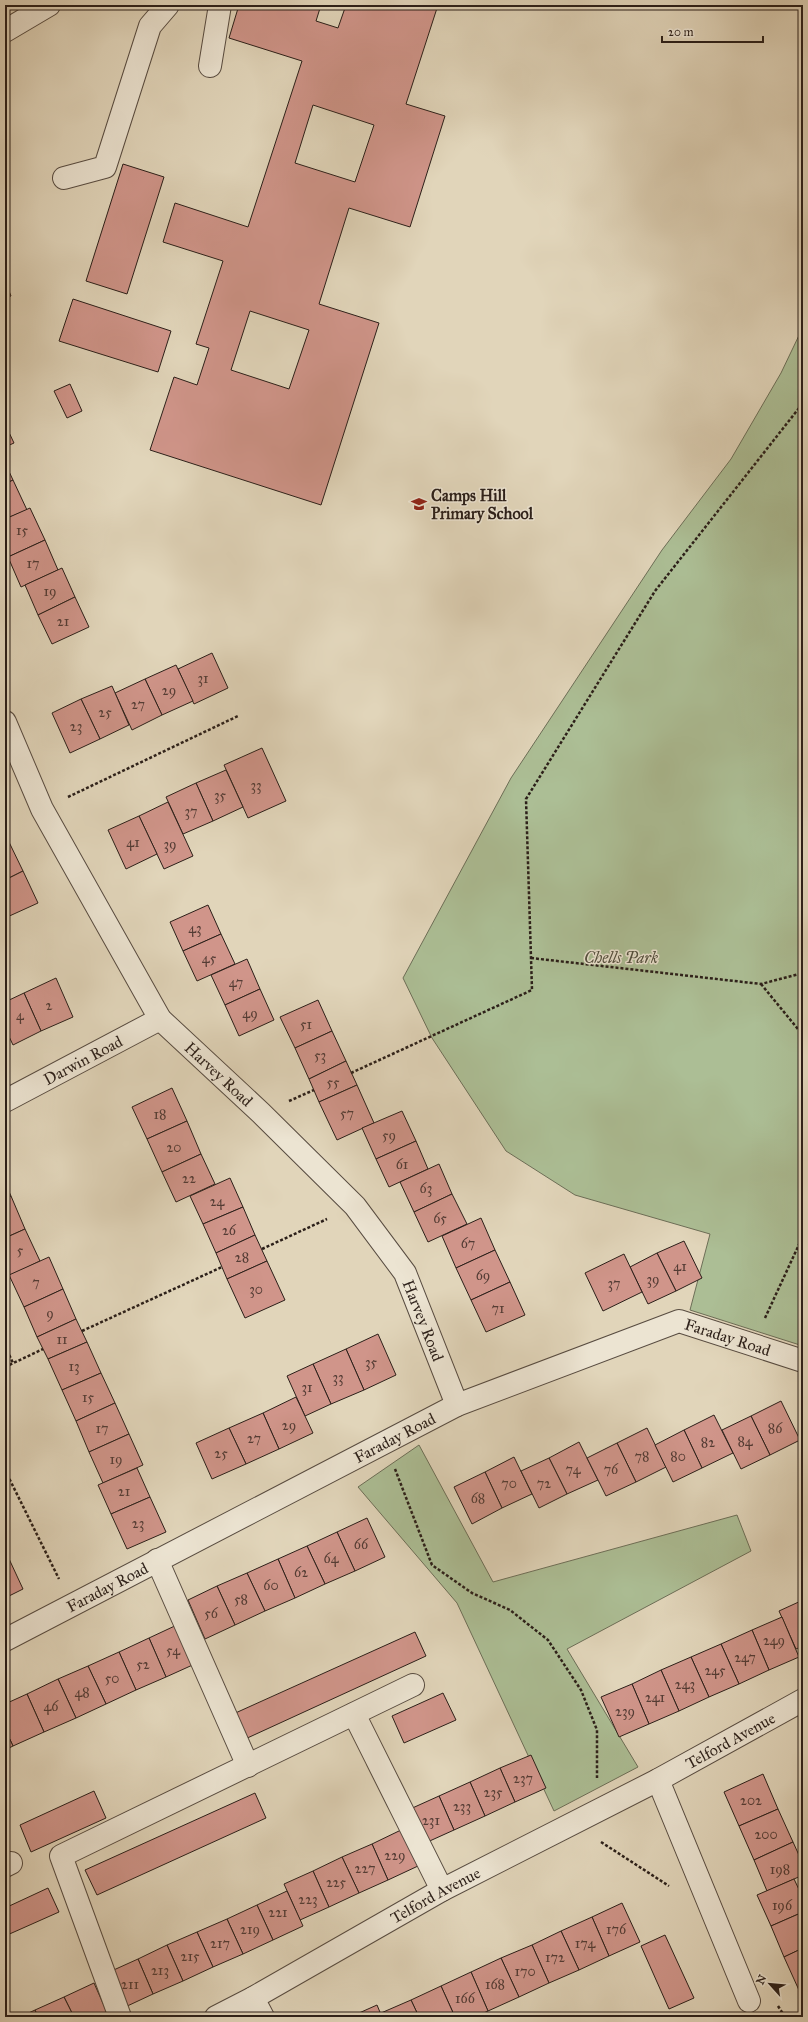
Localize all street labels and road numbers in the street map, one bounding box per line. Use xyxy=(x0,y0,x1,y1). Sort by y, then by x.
street label: Darwin Road xyxy=(40,1032,126,1089)
street label: Harvey Road xyxy=(181,1038,257,1110)
street label: Harvey Road xyxy=(399,1277,448,1364)
street label: Faraday Road xyxy=(682,1314,773,1360)
street label: Faraday Road xyxy=(351,1409,439,1467)
street label: Faraday Road xyxy=(63,1558,151,1616)
street label: Telford Avenue xyxy=(682,1708,779,1773)
street label: Telford Avenue xyxy=(387,1863,484,1927)

